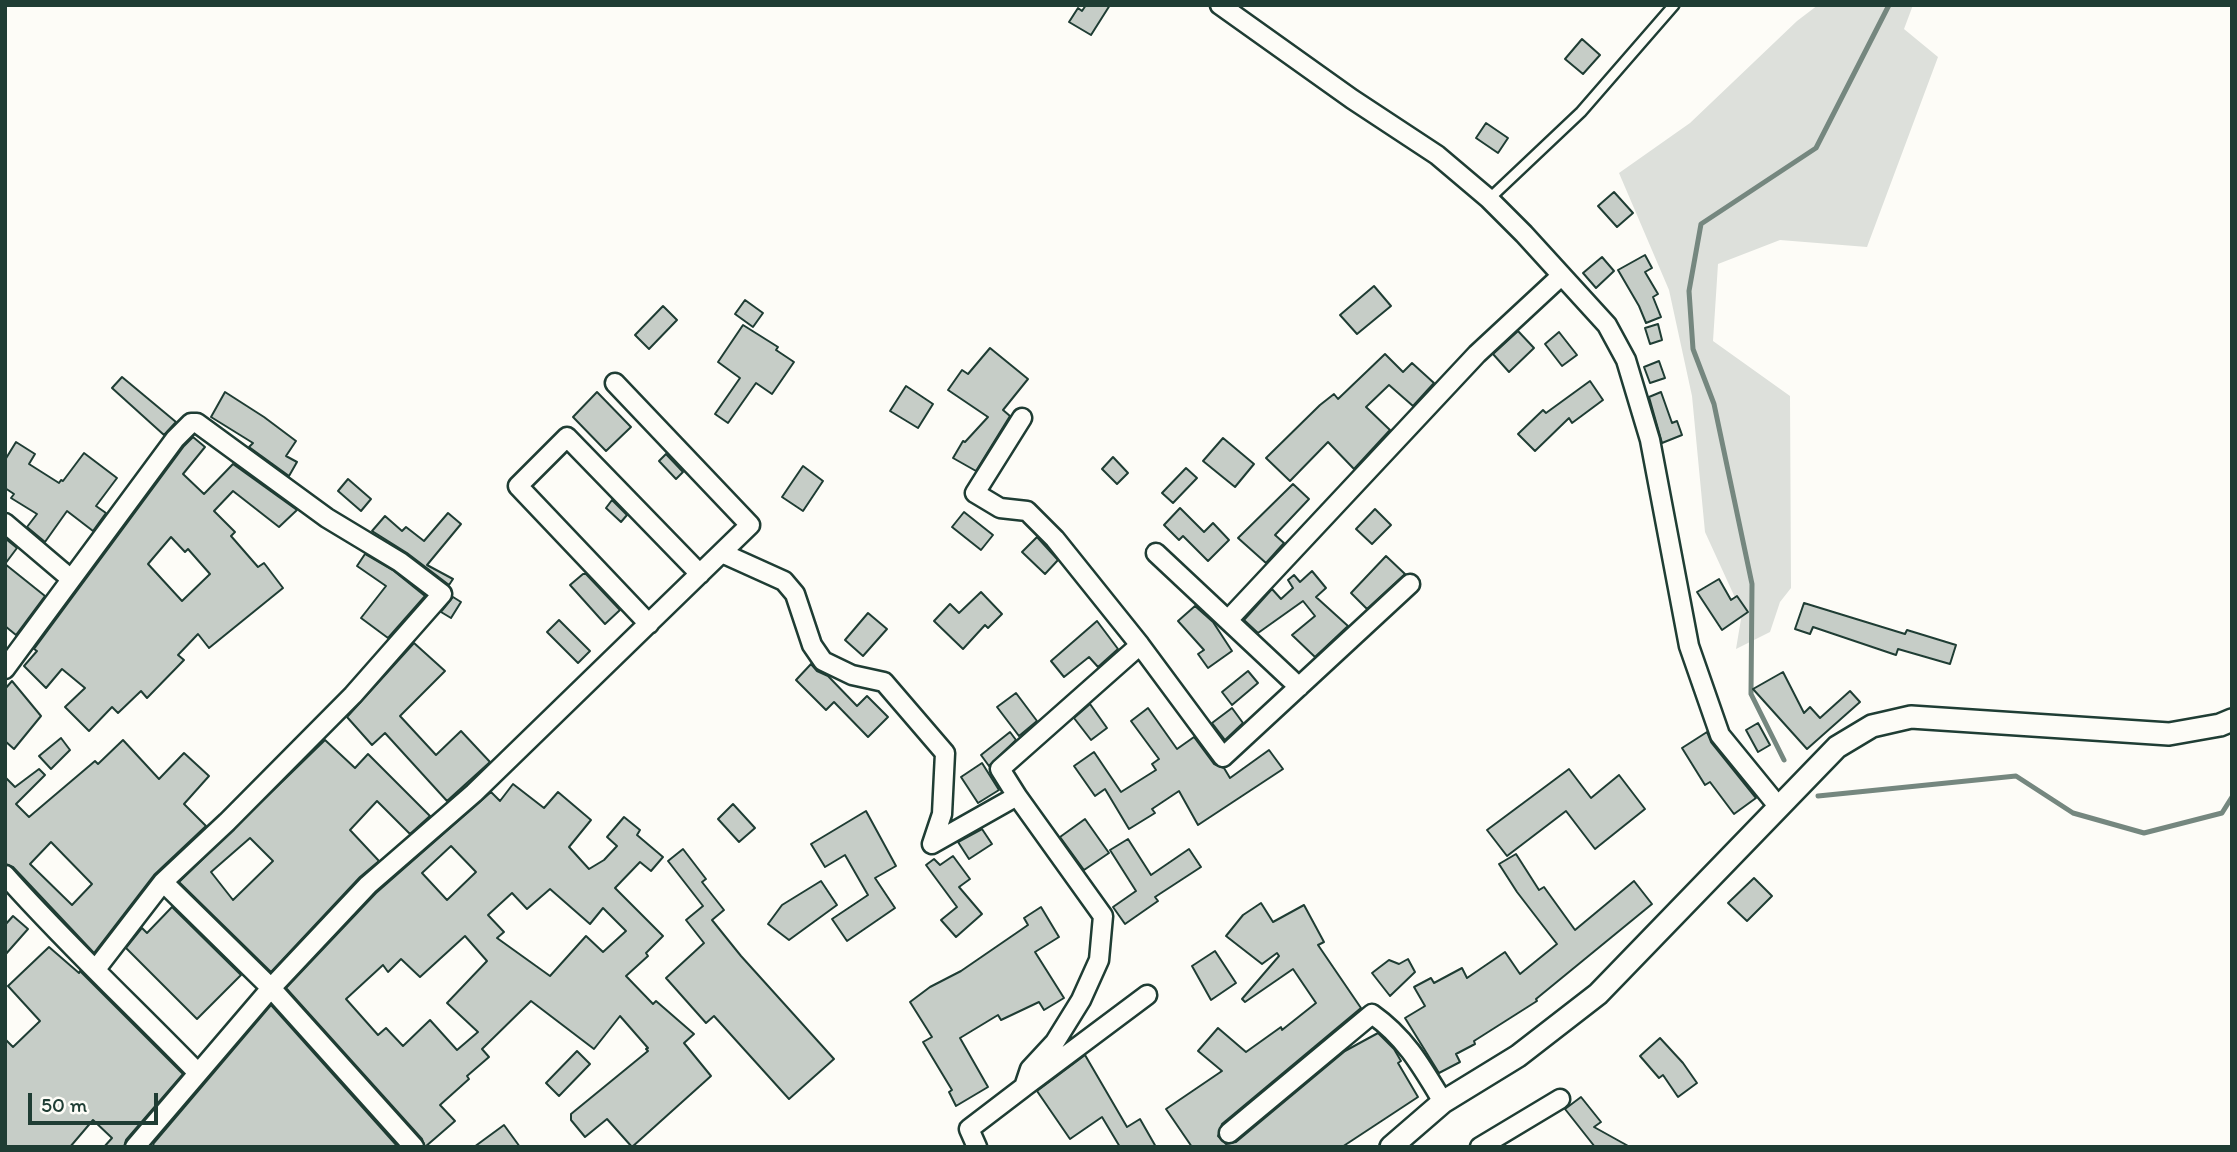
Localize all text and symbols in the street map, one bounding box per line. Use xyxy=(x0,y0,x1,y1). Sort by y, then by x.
scale bar xyxy=(32,1078,161,1122)
text: 50 m xyxy=(41,1092,87,1117)

